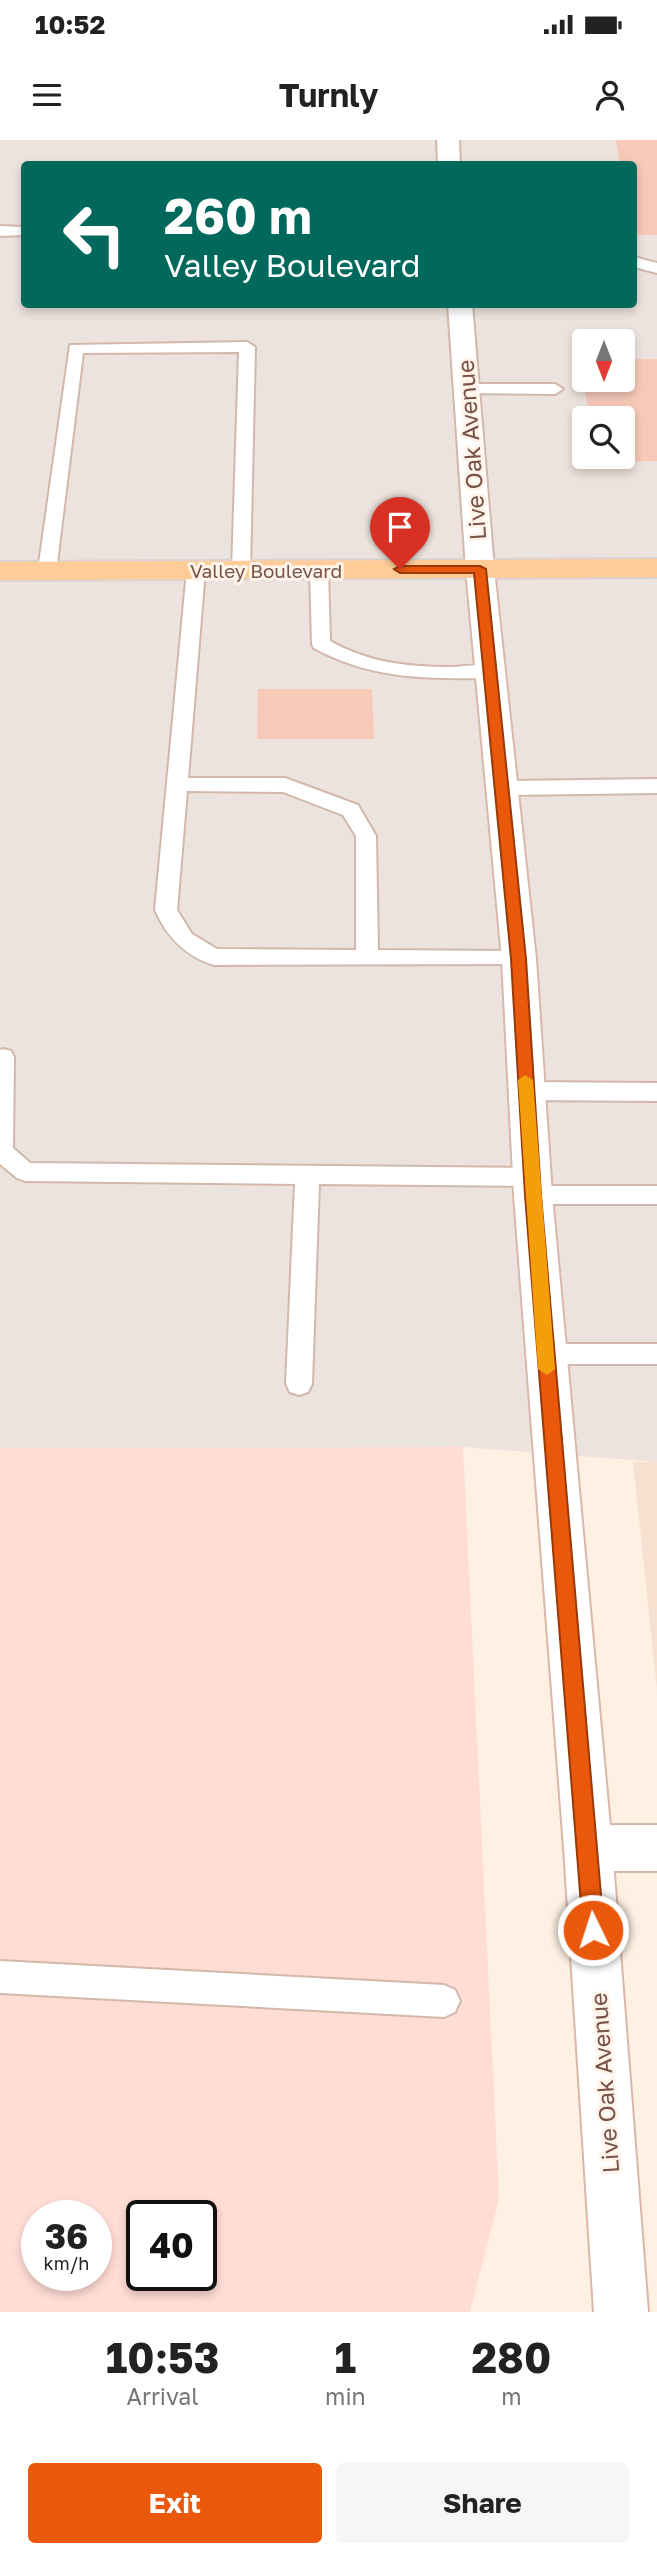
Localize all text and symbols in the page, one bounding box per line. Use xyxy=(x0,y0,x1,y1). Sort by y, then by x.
text: 10:52 xyxy=(35,9,105,40)
icon: menu xyxy=(28,76,66,114)
text: Turnly xyxy=(279,76,378,114)
icon: person xyxy=(591,76,629,114)
text: 260 m xyxy=(164,186,312,245)
icon: left xyxy=(49,189,140,280)
text: Valley Boulevard xyxy=(164,246,420,284)
north arrow xyxy=(572,329,635,392)
map controls xyxy=(572,329,635,469)
street label: Live Oak Avenue xyxy=(451,359,491,541)
button: search xyxy=(572,406,635,469)
pin xyxy=(370,497,430,569)
icon: arrive xyxy=(381,508,419,546)
street label: Valley Boulevard xyxy=(190,559,342,582)
position arrow xyxy=(556,1893,630,1967)
street label: Live Oak Avenue xyxy=(584,1992,624,2174)
speed limit sign: 40 xyxy=(126,2200,217,2291)
text: 36 xyxy=(45,2215,88,2257)
text: km/h xyxy=(44,2252,89,2274)
text: 10:53 xyxy=(106,2332,219,2382)
text: 1 xyxy=(335,2332,356,2382)
text: 280 xyxy=(471,2332,551,2382)
text: Arrival xyxy=(127,2382,199,2410)
text: min xyxy=(325,2382,366,2410)
text: m xyxy=(501,2382,522,2410)
button: Exit xyxy=(28,2463,322,2543)
button: Share xyxy=(336,2463,629,2543)

